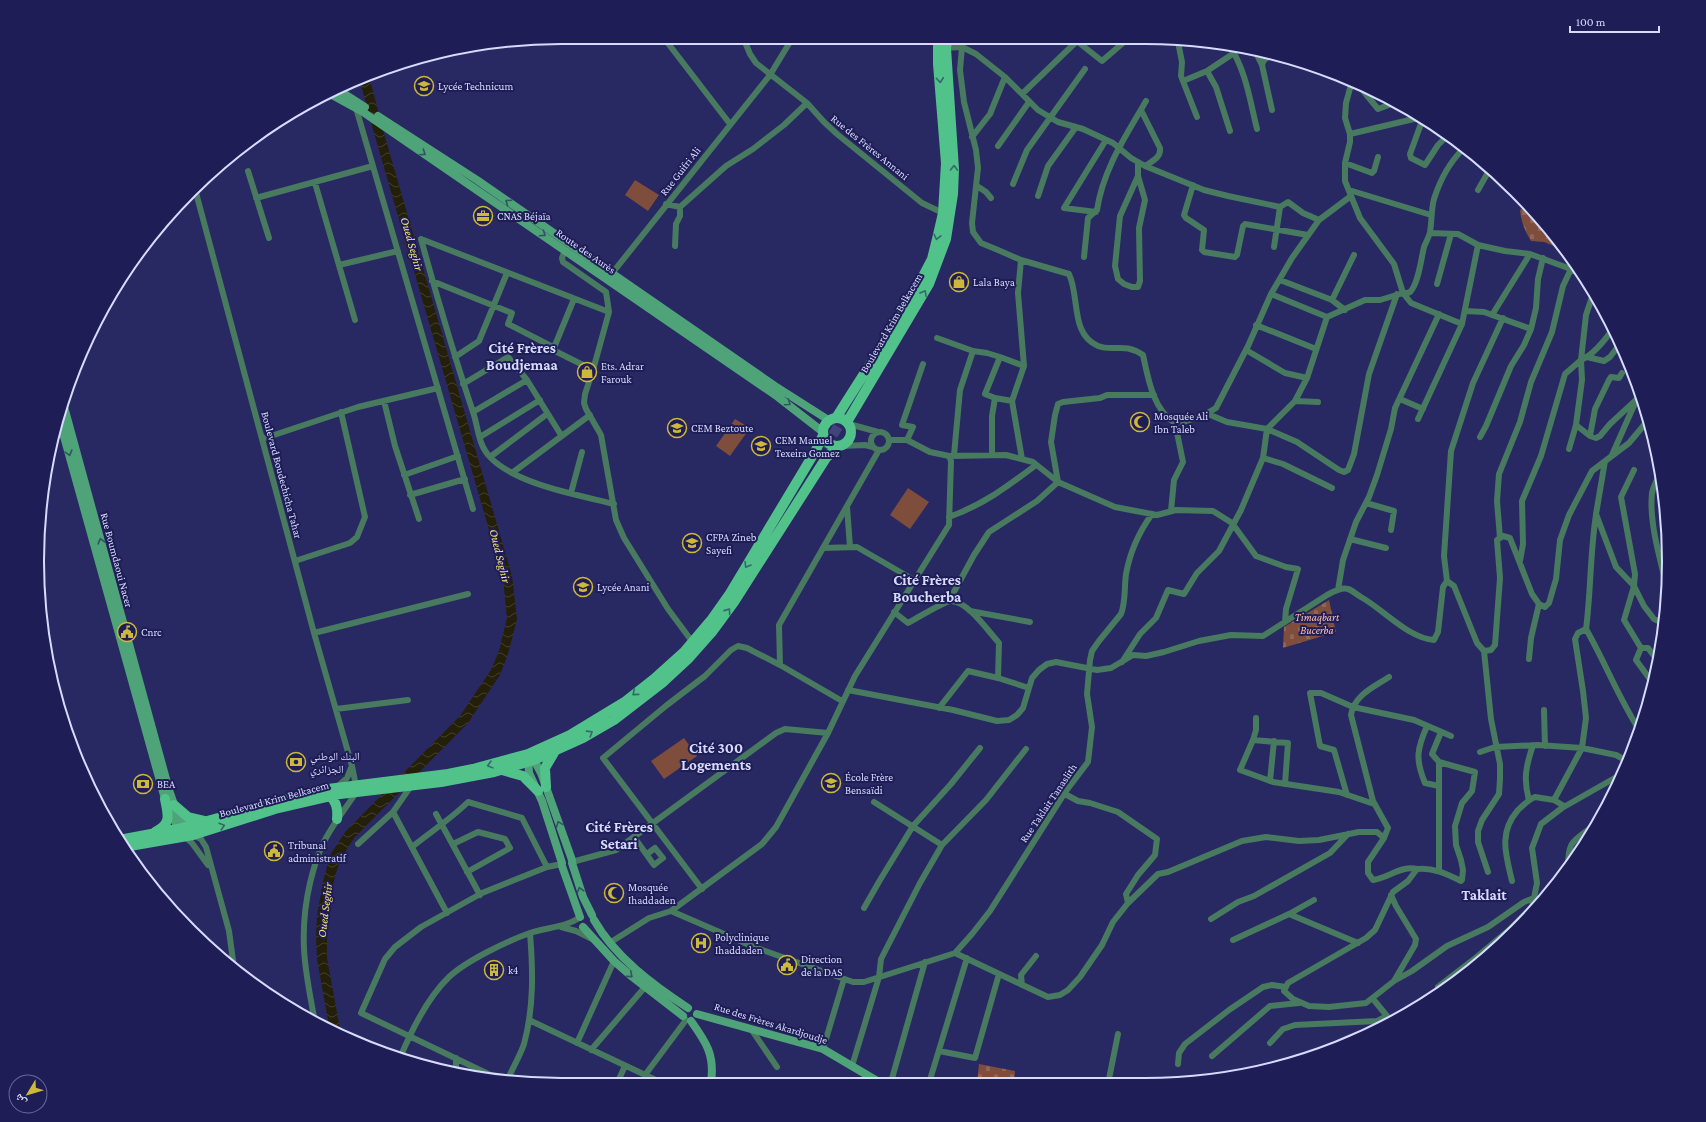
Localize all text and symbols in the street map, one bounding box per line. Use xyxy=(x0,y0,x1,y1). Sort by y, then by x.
scale bar xyxy=(1570,8,1659,34)
text: 100 m xyxy=(1576,15,1606,29)
school or university icon: Lycée Technicum xyxy=(413,75,435,97)
one-way arrow xyxy=(935,77,944,83)
place label: Lycée Technicum xyxy=(438,80,513,93)
street label: Rue des Frères Annani xyxy=(829,112,911,182)
street label: Rue Guifri Ali xyxy=(657,144,703,198)
one-way arrow xyxy=(419,149,426,156)
one-way arrow xyxy=(950,165,958,171)
one-way arrow xyxy=(506,200,513,207)
office icon: CNAS Béjaïa xyxy=(472,205,494,227)
place label: CNAS Béjaïa xyxy=(497,210,551,223)
water label: Oued Seghir xyxy=(398,216,427,273)
street label: Route des Aurès xyxy=(554,226,618,276)
one-way arrow xyxy=(538,229,545,236)
one-way arrow xyxy=(934,234,942,241)
street label: Boulevard Krim Belkacem xyxy=(858,271,924,375)
shop icon: Lala Baya xyxy=(948,271,970,293)
place label: Lala Baya xyxy=(973,276,1015,289)
one-way arrow xyxy=(920,289,927,297)
district label: Cité Frères Boudjemaa xyxy=(486,340,559,374)
place label: Ets. Adrar Farouk xyxy=(601,360,644,385)
shop icon: Ets. Adrar Farouk xyxy=(576,361,598,383)
one-way arrow xyxy=(783,398,790,405)
street label: Boulevard Boudechicha Tahar xyxy=(259,410,305,540)
place label: Mosquée Ali Ibn Taleb xyxy=(1154,410,1208,435)
mosque icon: Mosquée Ali Ibn Taleb xyxy=(1129,411,1151,433)
school or university icon: CEM Beztoute xyxy=(666,417,688,439)
place label: CEM Beztoute xyxy=(691,422,754,434)
place label: CEM Manuel Texeira Gomez xyxy=(775,434,840,459)
school or university icon: CEM Manuel Texeira Gomez xyxy=(750,435,772,457)
one-way arrow xyxy=(64,450,72,456)
street label: Rue Boumdaoui Nacer xyxy=(99,511,135,609)
water label: Oued Seghir xyxy=(487,528,514,585)
place label: CFPA Zineb Sayefi xyxy=(706,531,757,557)
school or university icon: CFPA Zineb Sayefi xyxy=(681,532,703,554)
one-way arrow xyxy=(97,538,106,545)
one-way arrow xyxy=(745,561,752,568)
district label: Cité Frères Boucherba xyxy=(893,572,962,605)
school or university icon: Lycée Anani xyxy=(572,576,594,598)
place label: Lycée Anani xyxy=(597,581,650,594)
one-way arrow xyxy=(723,608,731,615)
park label: Timaqbart Bucerba xyxy=(1295,611,1340,636)
public building icon: Cnrc xyxy=(116,621,138,643)
place label: Cnrc xyxy=(141,626,162,638)
one-way arrow xyxy=(632,689,639,696)
one-way arrow xyxy=(586,731,593,738)
district label: Cité 300 Logements xyxy=(681,740,751,773)
place label: البنك الوطني الجزائري xyxy=(310,750,360,778)
bank icon: البنك الوطني الجزائري xyxy=(285,751,307,773)
one-way arrow xyxy=(487,760,494,768)
street label: Rue Taklait Tanaslith xyxy=(1017,761,1079,845)
place label: École Frère Bensaïdi xyxy=(845,771,893,796)
school or university icon: École Frère Bensaïdi xyxy=(820,772,842,794)
bank icon: BEA xyxy=(132,773,154,795)
place label: BEA xyxy=(157,778,176,790)
street label: Boulevard Krim Belkacem xyxy=(218,779,330,819)
district label: Cité Frères Setari xyxy=(585,819,653,852)
one-way arrow xyxy=(555,820,563,827)
one-way arrow xyxy=(218,822,225,831)
place label: Tribunal administratif xyxy=(288,839,347,864)
public building icon: Tribunal administratif xyxy=(263,840,285,862)
water label: Oued Seghir xyxy=(315,881,335,938)
place label: Mosquée Ihaddaden xyxy=(628,881,676,906)
mosque icon: Mosquée Ihaddaden xyxy=(603,882,625,904)
one-way arrow xyxy=(577,886,585,893)
district label: Taklait xyxy=(1461,887,1507,903)
place label: Polyclinique Ihaddaden xyxy=(715,931,769,956)
hospital icon: Polyclinique Ihaddaden xyxy=(690,932,712,954)
place label: Direction de la DAS xyxy=(801,953,842,978)
public building icon: Direction de la DAS xyxy=(776,954,798,976)
building icon: k4 xyxy=(483,959,505,981)
place label: k4 xyxy=(508,964,519,976)
one-way arrow xyxy=(625,970,633,977)
street label: Rue des Frères Akardjoudje xyxy=(713,1000,829,1047)
north arrow xyxy=(8,1074,48,1114)
text: ش xyxy=(12,1090,30,1108)

